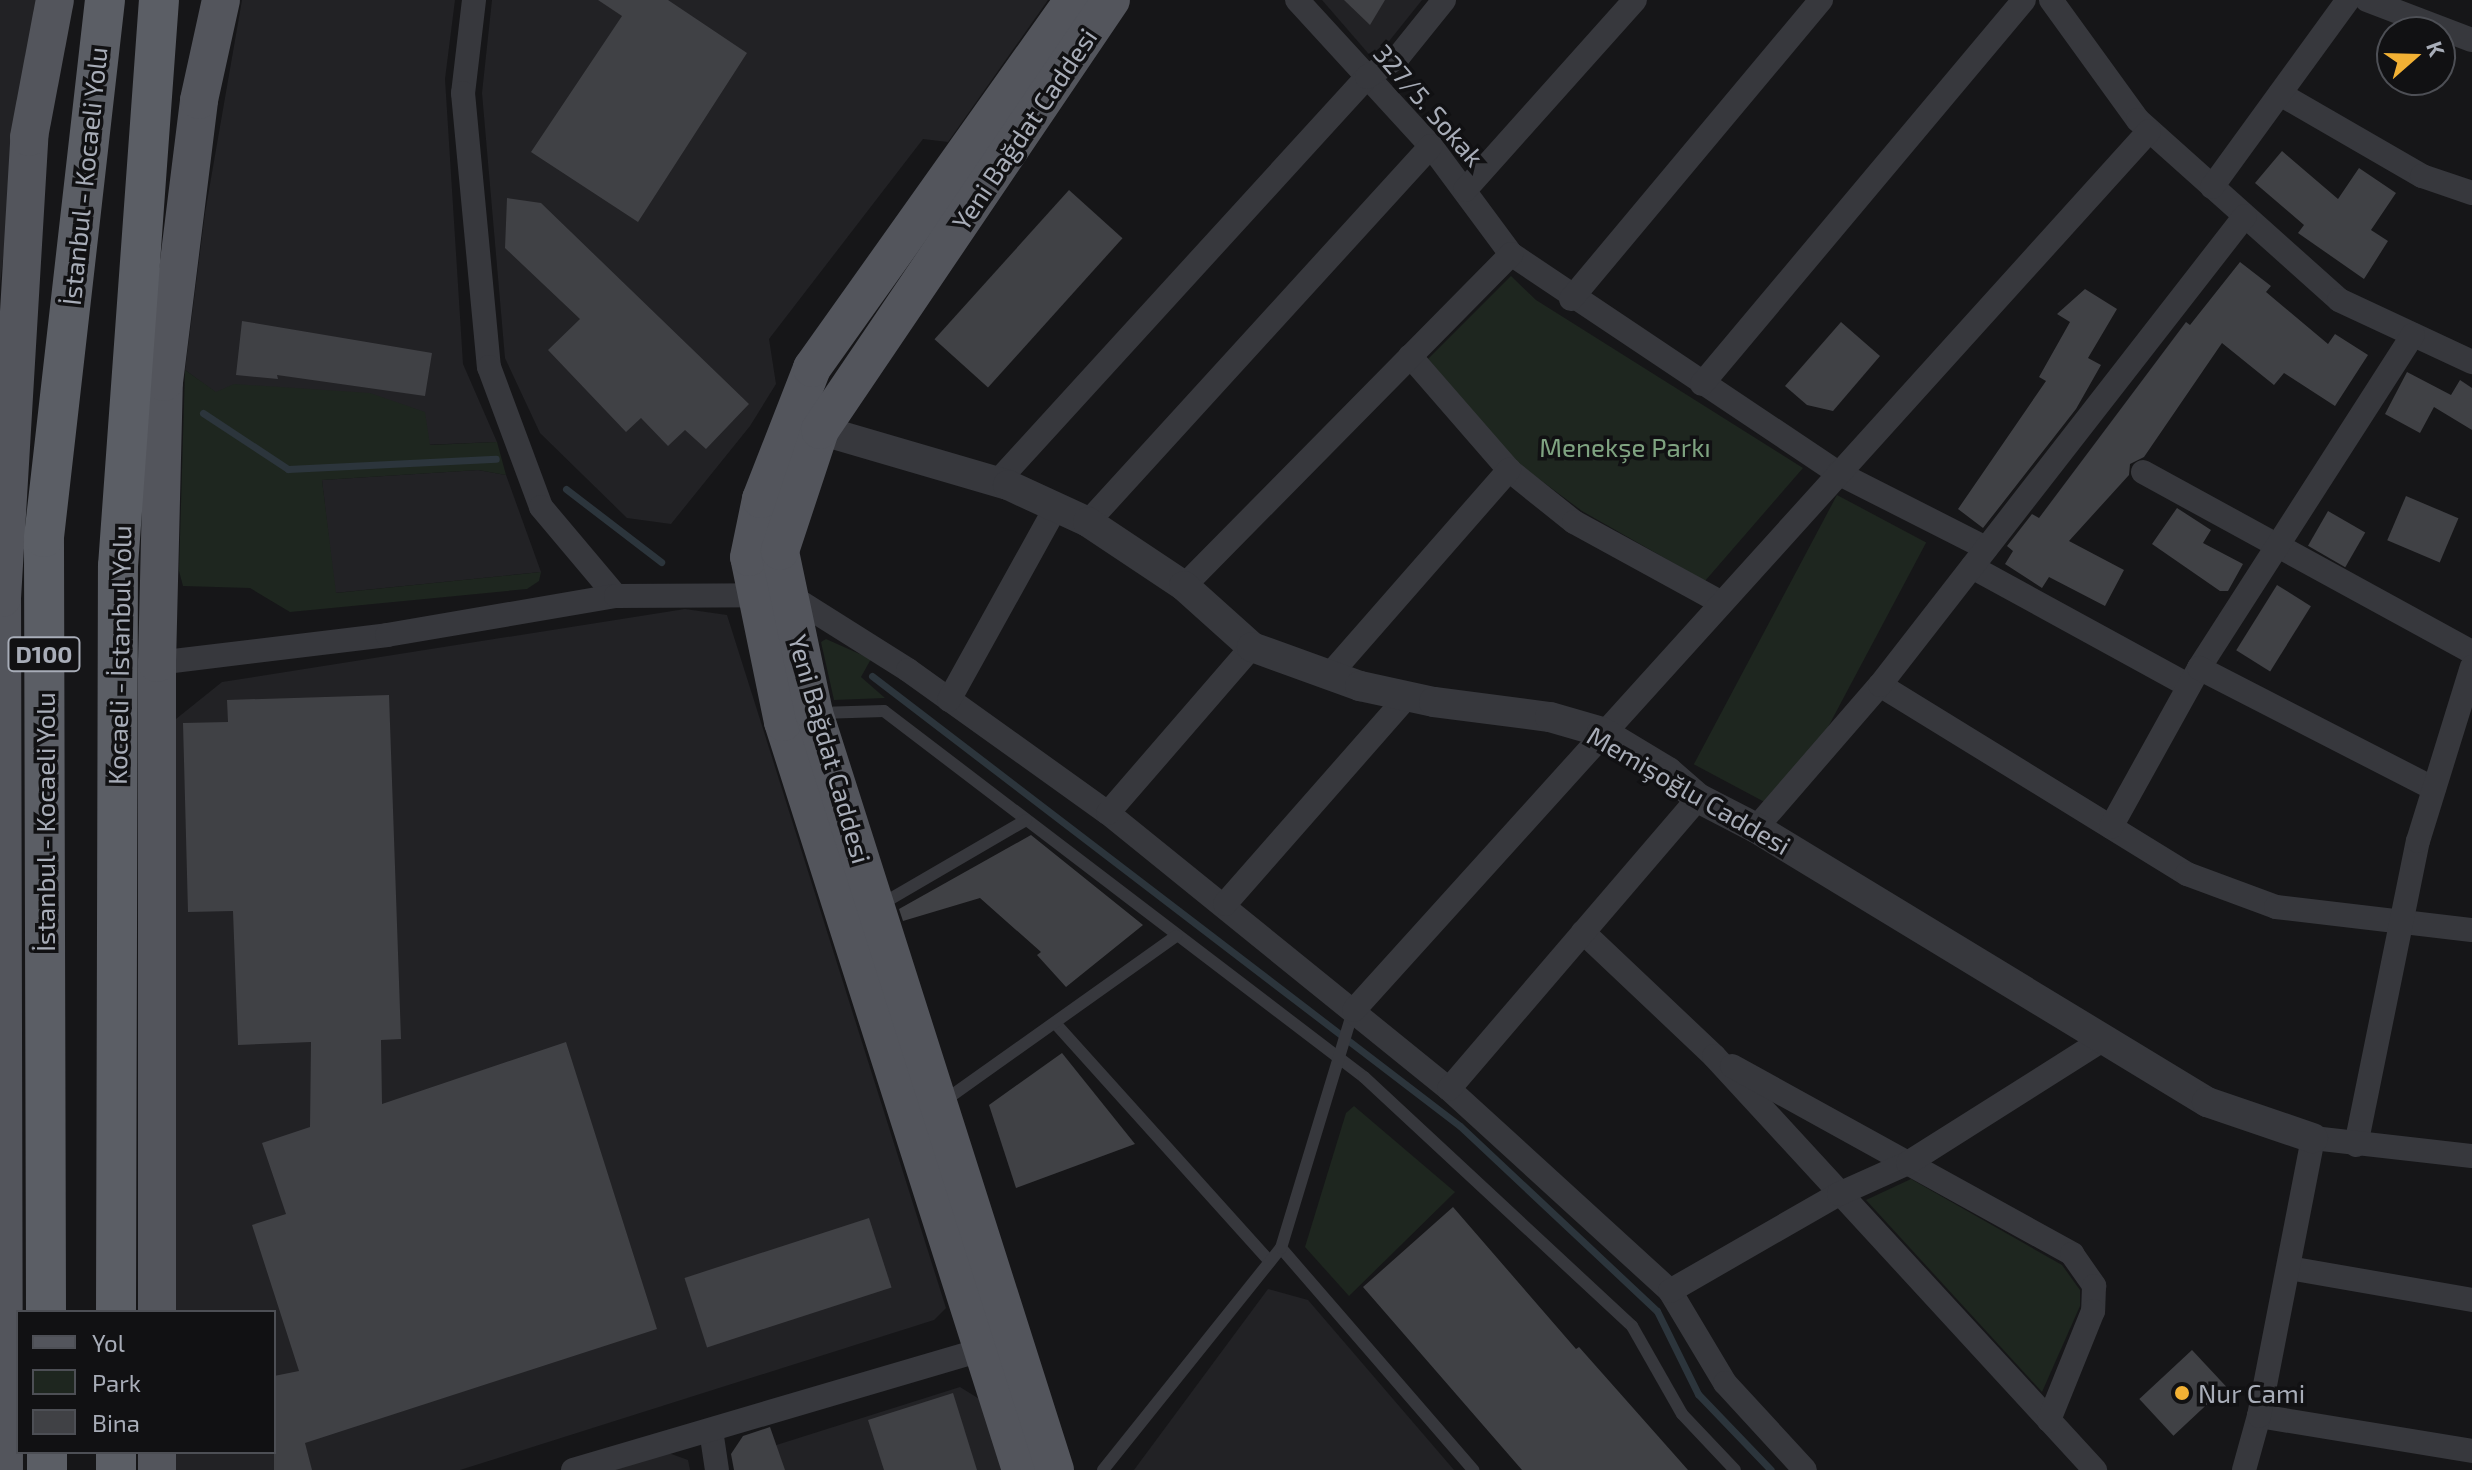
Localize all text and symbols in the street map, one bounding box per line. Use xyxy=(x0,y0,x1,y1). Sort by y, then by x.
north arrow xyxy=(2376,16,2456,96)
street label: Yeni Bağdat Caddesi xyxy=(945,22,1103,236)
text: K xyxy=(2422,37,2451,59)
street label: 327/5. Sokak xyxy=(1367,38,1491,172)
street label: İstanbul - Kocaeli Yolu xyxy=(55,45,113,307)
park label: Menekşe Parkı xyxy=(1539,431,1711,463)
street label: Kocaeli - İstanbul Yolu xyxy=(101,524,137,786)
street label: Yeni Bağdat Caddesi xyxy=(782,631,878,867)
road number: D100 xyxy=(6,634,82,674)
street label: İstanbul - Kocaeli Yolu xyxy=(29,691,61,953)
street label: Memişoğlu Caddesi xyxy=(1582,719,1796,861)
legend xyxy=(16,1310,276,1454)
text: Yol xyxy=(92,1328,125,1357)
text: Park xyxy=(92,1368,141,1397)
place label: Nur Cami xyxy=(2198,1377,2306,1409)
marker: Nur Cami xyxy=(2173,1384,2191,1402)
text: Bina xyxy=(92,1408,140,1437)

